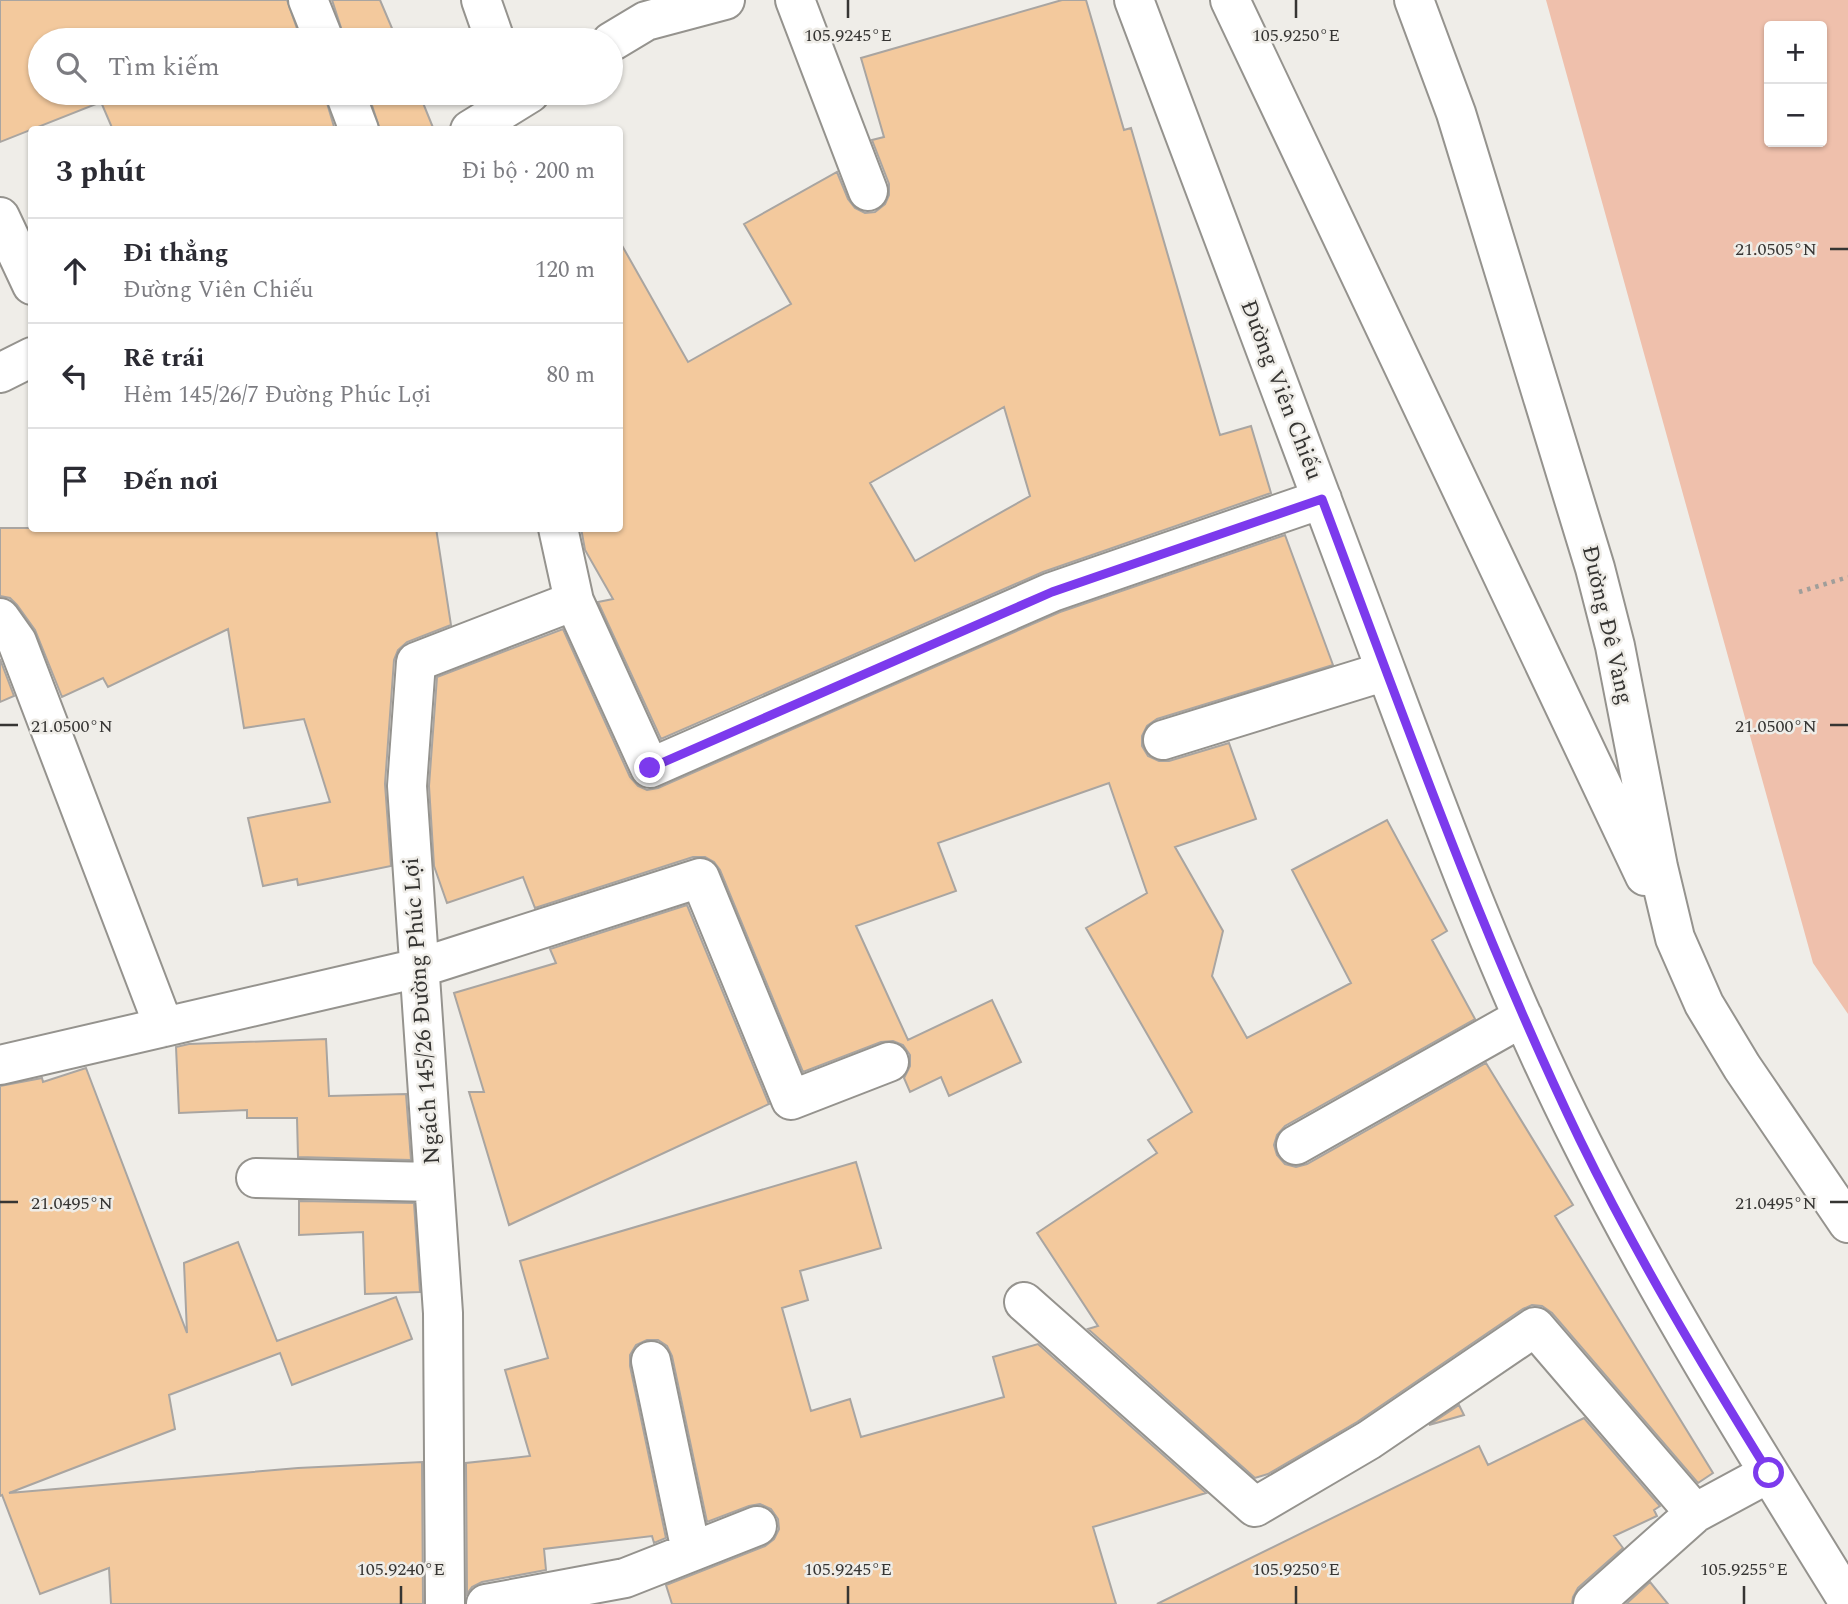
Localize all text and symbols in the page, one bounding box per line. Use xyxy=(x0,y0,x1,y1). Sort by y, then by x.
map controls xyxy=(1764,21,1827,147)
button: + xyxy=(1764,21,1827,84)
text: 105.9245°E xyxy=(804,22,892,49)
text: 105.9250°E xyxy=(1252,22,1340,49)
search box xyxy=(28,28,623,105)
text: Tìm kiếm xyxy=(108,47,220,87)
icon: search xyxy=(52,48,90,86)
button: − xyxy=(1764,84,1827,147)
text: 3 phút xyxy=(56,149,146,195)
text: Đi bộ · 200 m xyxy=(462,154,595,189)
text: Đi thẳng xyxy=(123,233,229,273)
text: 21.0505°N xyxy=(1735,236,1817,263)
icon: ahead xyxy=(56,252,94,290)
text: 120 m xyxy=(535,253,595,288)
text: Đường Viên Chiếu xyxy=(123,273,313,308)
street label: Đường Viên Chiếu xyxy=(1231,295,1331,485)
text: Rẽ trái xyxy=(123,338,204,378)
icon: left xyxy=(56,357,94,395)
text: 80 m xyxy=(546,358,595,393)
text: Hẻm 145/26/7 Đường Phúc Lợi xyxy=(123,378,431,413)
text: Đến nơi xyxy=(123,461,218,501)
icon: arrive xyxy=(56,462,94,500)
street label: Đường Đê Vàng xyxy=(1572,542,1642,708)
text: 21.0500°N xyxy=(31,713,113,740)
text: 21.0500°N xyxy=(1735,713,1817,740)
route end xyxy=(634,752,665,783)
street label: Ngách 145/26 Đường Phúc Lợi xyxy=(394,856,450,1166)
text: 21.0495°N xyxy=(31,1190,113,1217)
text: 21.0495°N xyxy=(1735,1190,1817,1217)
route start xyxy=(1753,1457,1784,1488)
text: 105.9240°E xyxy=(357,1556,445,1583)
text: 105.9245°E xyxy=(804,1556,892,1583)
text: 105.9250°E xyxy=(1252,1556,1340,1583)
text: 105.9255°E xyxy=(1700,1556,1788,1583)

